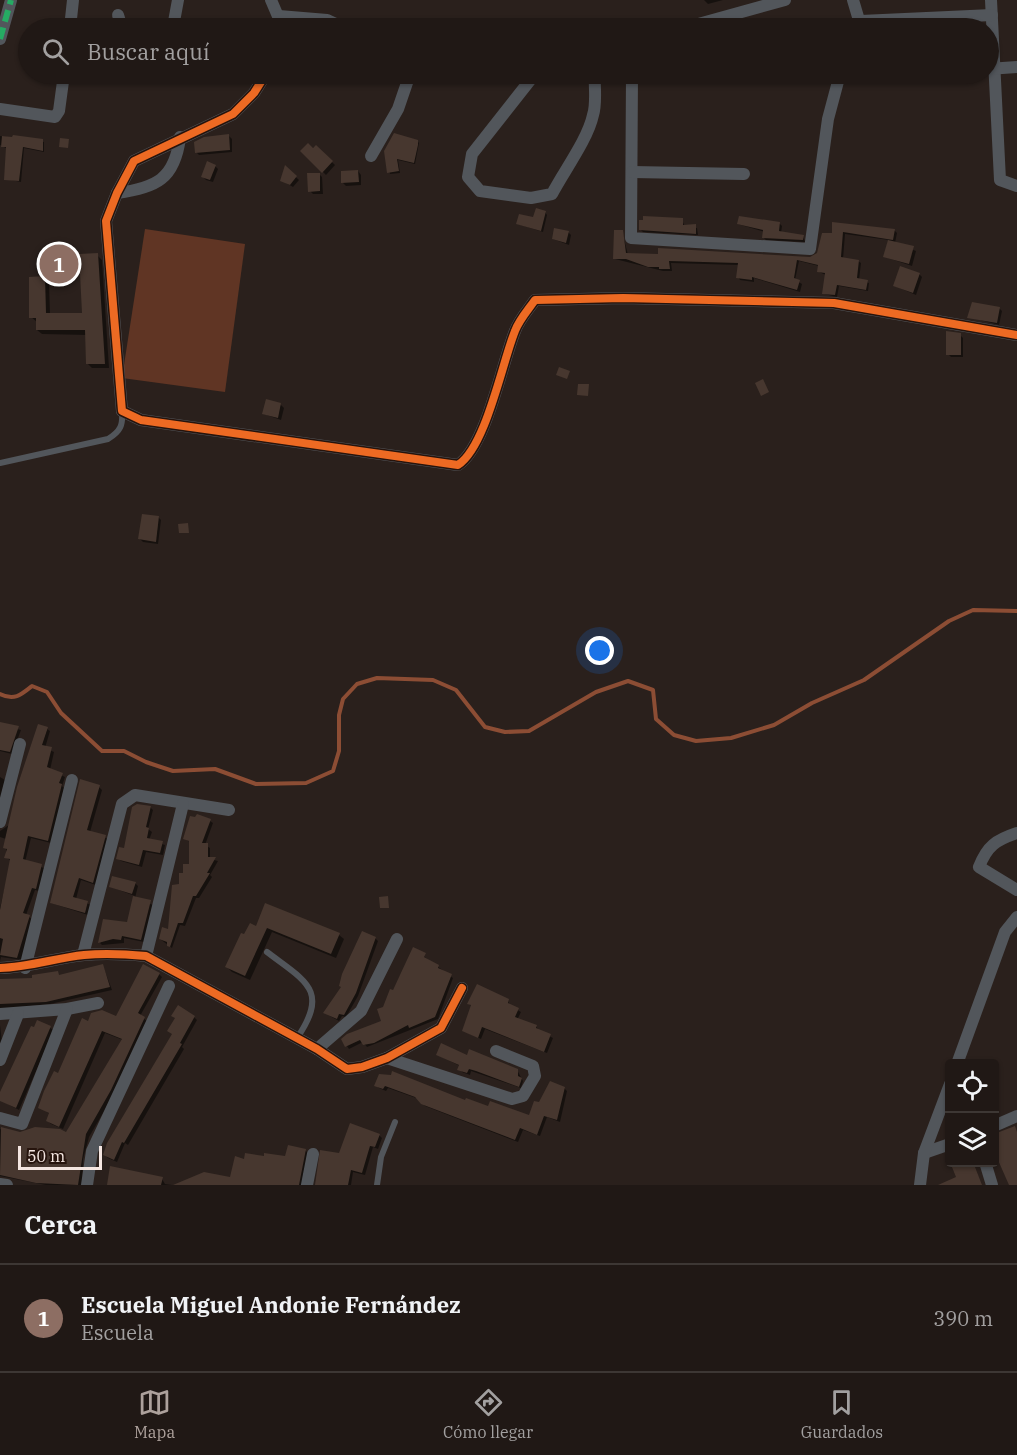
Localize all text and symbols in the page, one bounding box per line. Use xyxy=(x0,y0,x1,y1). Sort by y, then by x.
search box xyxy=(18,18,999,84)
icon: search xyxy=(39,35,72,68)
text: Buscar aquí xyxy=(87,37,210,66)
pin: 1 xyxy=(40,242,78,286)
your location xyxy=(585,636,614,665)
map controls xyxy=(945,1059,999,1167)
button: locate xyxy=(945,1059,999,1113)
button: layers xyxy=(945,1113,999,1167)
scale bar xyxy=(18,1143,102,1170)
text: 50 m xyxy=(27,1146,65,1166)
text: Cerca xyxy=(24,1207,97,1241)
text: Escuela Miguel Andonie Fernández xyxy=(81,1290,460,1319)
text: 1 xyxy=(38,1305,50,1332)
text: 390 m xyxy=(933,1305,993,1332)
text: Escuela xyxy=(81,1319,154,1346)
tab: Mapa xyxy=(134,1386,175,1442)
tab: Cómo llegar xyxy=(443,1386,533,1442)
tab: Guardados xyxy=(801,1386,883,1442)

